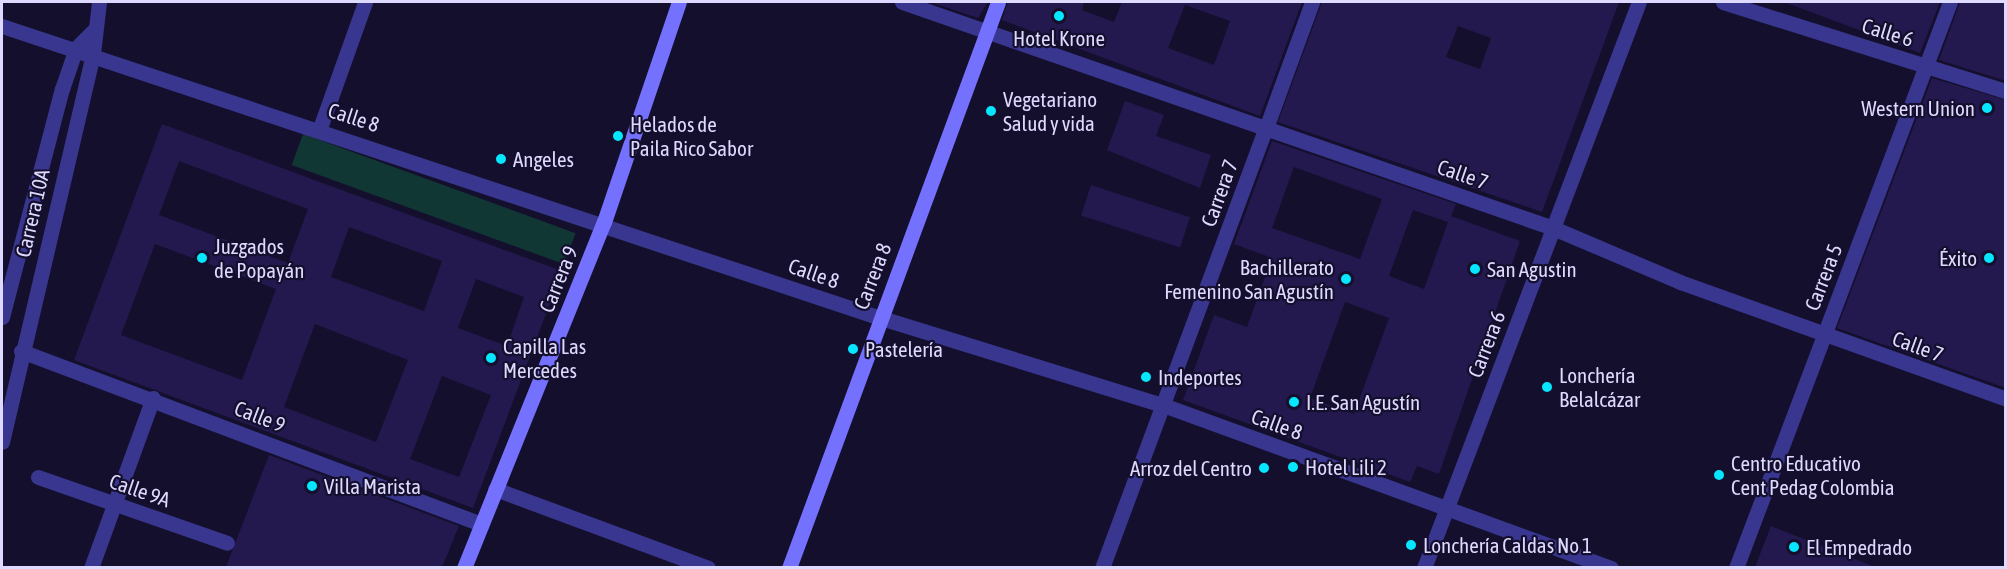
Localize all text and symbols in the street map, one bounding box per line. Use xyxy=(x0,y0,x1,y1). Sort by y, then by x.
marker: Hotel Krone xyxy=(1052,9,1066,23)
street label: Calle 6 xyxy=(1859,12,1917,52)
place label: Hotel Krone xyxy=(1013,25,1105,51)
place label: Vegetariano Salud y vida xyxy=(1003,86,1097,136)
place label: Western Union xyxy=(1861,95,1975,121)
street label: Calle 8 xyxy=(325,97,383,137)
marker: Western Union xyxy=(1980,101,1994,115)
marker: Vegetariano Salud y vida xyxy=(984,104,998,118)
place label: Helados de Paila Rico Sabor xyxy=(630,111,753,161)
marker: Helados de Paila Rico Sabor xyxy=(611,129,625,143)
place label: Angeles xyxy=(513,146,574,172)
marker: Angeles xyxy=(494,152,508,166)
street label: Calle 7 xyxy=(1434,154,1492,194)
street label: Carrera 7 xyxy=(1195,156,1243,230)
street label: Carrera 10A xyxy=(10,167,54,259)
place label: Juzgados de Popayán xyxy=(214,233,304,283)
street label: Carrera 8 xyxy=(848,239,896,313)
street label: Carrera 5 xyxy=(1799,240,1847,314)
street label: Carrera 9 xyxy=(533,242,583,316)
place label: Éxito xyxy=(1939,245,1977,271)
marker: Juzgados de Popayán xyxy=(195,251,209,265)
marker: Éxito xyxy=(1982,251,1996,265)
street label: Calle 8 xyxy=(785,253,843,293)
place label: Bachillerato Femenino San Agustín xyxy=(1164,254,1334,304)
place label: San Agustin xyxy=(1487,256,1577,282)
marker: San Agustin xyxy=(1468,262,1482,276)
marker: Bachillerato Femenino San Agustín xyxy=(1339,272,1353,286)
street label: Carrera 6 xyxy=(1462,307,1510,381)
street label: Calle 7 xyxy=(1889,325,1947,367)
place label: Capilla Las Mercedes xyxy=(503,333,586,383)
place label: Pastelería xyxy=(865,336,943,362)
marker: Pastelería xyxy=(846,342,860,356)
marker: Capilla Las Mercedes xyxy=(484,351,498,365)
place label: Lonchería Belalcázar xyxy=(1559,362,1640,412)
place label: Indeportes xyxy=(1158,364,1242,390)
marker: Indeportes xyxy=(1139,370,1153,384)
marker: Lonchería Belalcázar xyxy=(1540,380,1554,394)
place label: I.E. San Agustín xyxy=(1306,389,1420,415)
street label: Calle 9 xyxy=(231,395,289,437)
marker: I.E. San Agustín xyxy=(1287,395,1301,409)
street label: Calle 8 xyxy=(1248,403,1306,445)
place label: Centro Educativo Cent Pedag Colombia xyxy=(1731,450,1894,500)
place label: Hotel Lili 2 xyxy=(1305,454,1387,480)
place label: Arroz del Centro xyxy=(1130,455,1252,481)
marker: Hotel Lili 2 xyxy=(1286,460,1300,474)
marker: Arroz del Centro xyxy=(1257,461,1271,475)
street label: Calle 9A xyxy=(106,468,174,512)
marker: Centro Educativo Cent Pedag Colombia xyxy=(1712,468,1726,482)
place label: Villa Marista xyxy=(324,473,421,499)
marker: Villa Marista xyxy=(305,479,319,493)
place label: Lonchería Caldas No 1 xyxy=(1423,532,1592,558)
place label: El Empedrado xyxy=(1806,534,1912,560)
marker: Lonchería Caldas No 1 xyxy=(1404,538,1418,552)
marker: El Empedrado xyxy=(1787,540,1801,554)

